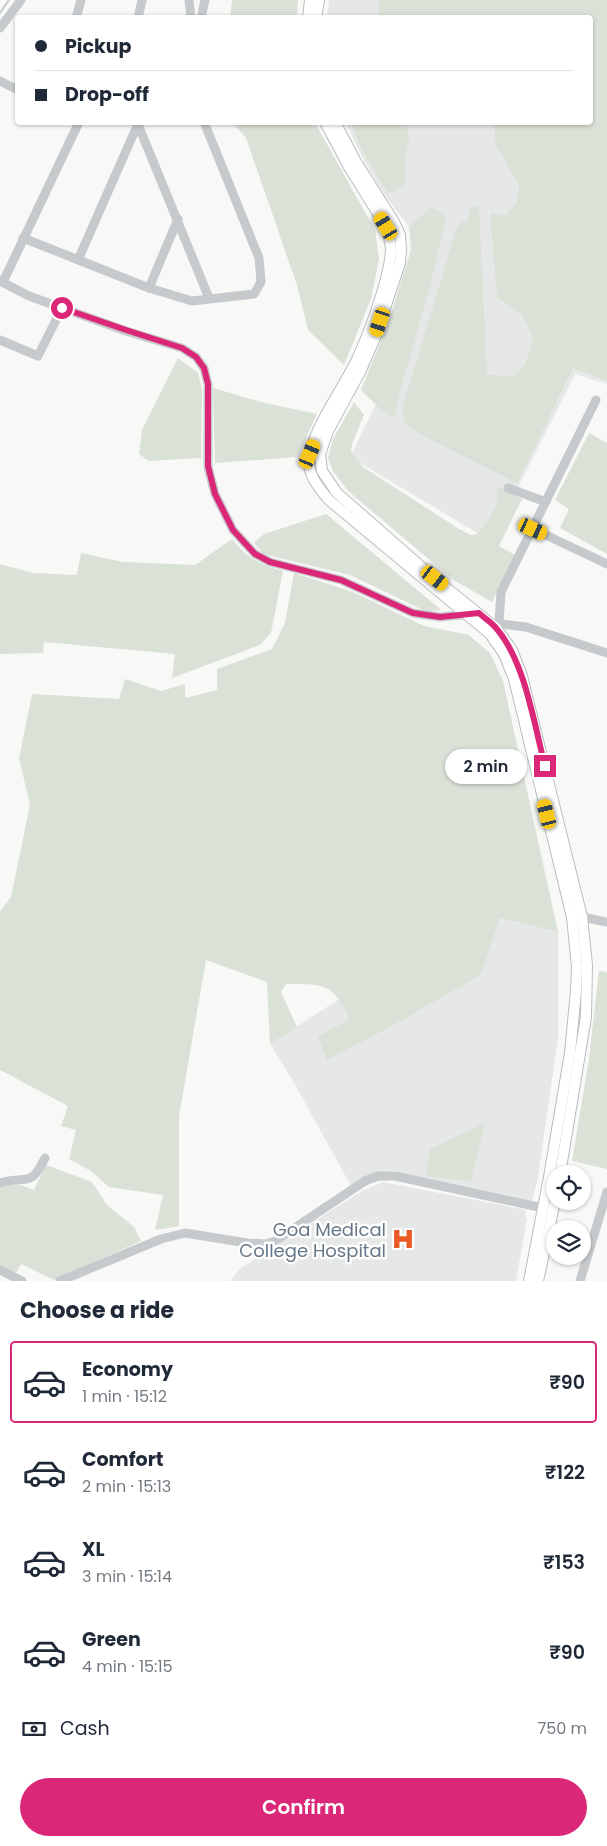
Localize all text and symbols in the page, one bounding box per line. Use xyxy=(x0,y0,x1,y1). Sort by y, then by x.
text: Pickup xyxy=(65,33,131,60)
text: Drop-off xyxy=(65,81,149,108)
car xyxy=(371,209,400,243)
route start xyxy=(51,297,73,319)
car xyxy=(368,305,391,339)
car xyxy=(297,437,322,471)
car xyxy=(516,516,549,542)
car xyxy=(418,563,451,593)
callout: 2 min xyxy=(445,748,528,784)
text: 2 min xyxy=(464,755,508,778)
route end xyxy=(534,755,556,777)
car xyxy=(536,798,557,830)
map controls xyxy=(546,1165,591,1265)
button: locate xyxy=(546,1165,591,1210)
place label: Goa Medical College Hospital xyxy=(239,1217,386,1263)
button: layers xyxy=(546,1220,591,1265)
hospital icon: Goa Medical College Hospital xyxy=(390,1226,416,1252)
text: Choose a ride xyxy=(20,1295,174,1326)
text: Economy xyxy=(82,1356,173,1383)
icon: car xyxy=(22,1360,67,1405)
text: ₹90 xyxy=(549,1369,585,1396)
text: 1 min · 15:12 xyxy=(82,1385,167,1408)
text: Comfort xyxy=(82,1446,164,1473)
icon: car xyxy=(22,1450,67,1495)
text: ₹122 xyxy=(545,1459,585,1486)
text: 2 min · 15:13 xyxy=(82,1475,171,1498)
text: XL xyxy=(82,1536,105,1563)
icon: car xyxy=(22,1540,67,1585)
text: ₹153 xyxy=(543,1549,585,1576)
text: 3 min · 15:14 xyxy=(82,1565,172,1588)
text: Green xyxy=(82,1626,141,1653)
icon: car xyxy=(22,1630,67,1675)
text: ₹90 xyxy=(549,1639,585,1666)
text: 4 min · 15:15 xyxy=(82,1655,173,1678)
icon: cash xyxy=(20,1715,48,1743)
text: Cash xyxy=(60,1715,110,1742)
text: 750 m xyxy=(537,1717,587,1740)
button: Confirm xyxy=(20,1778,587,1836)

